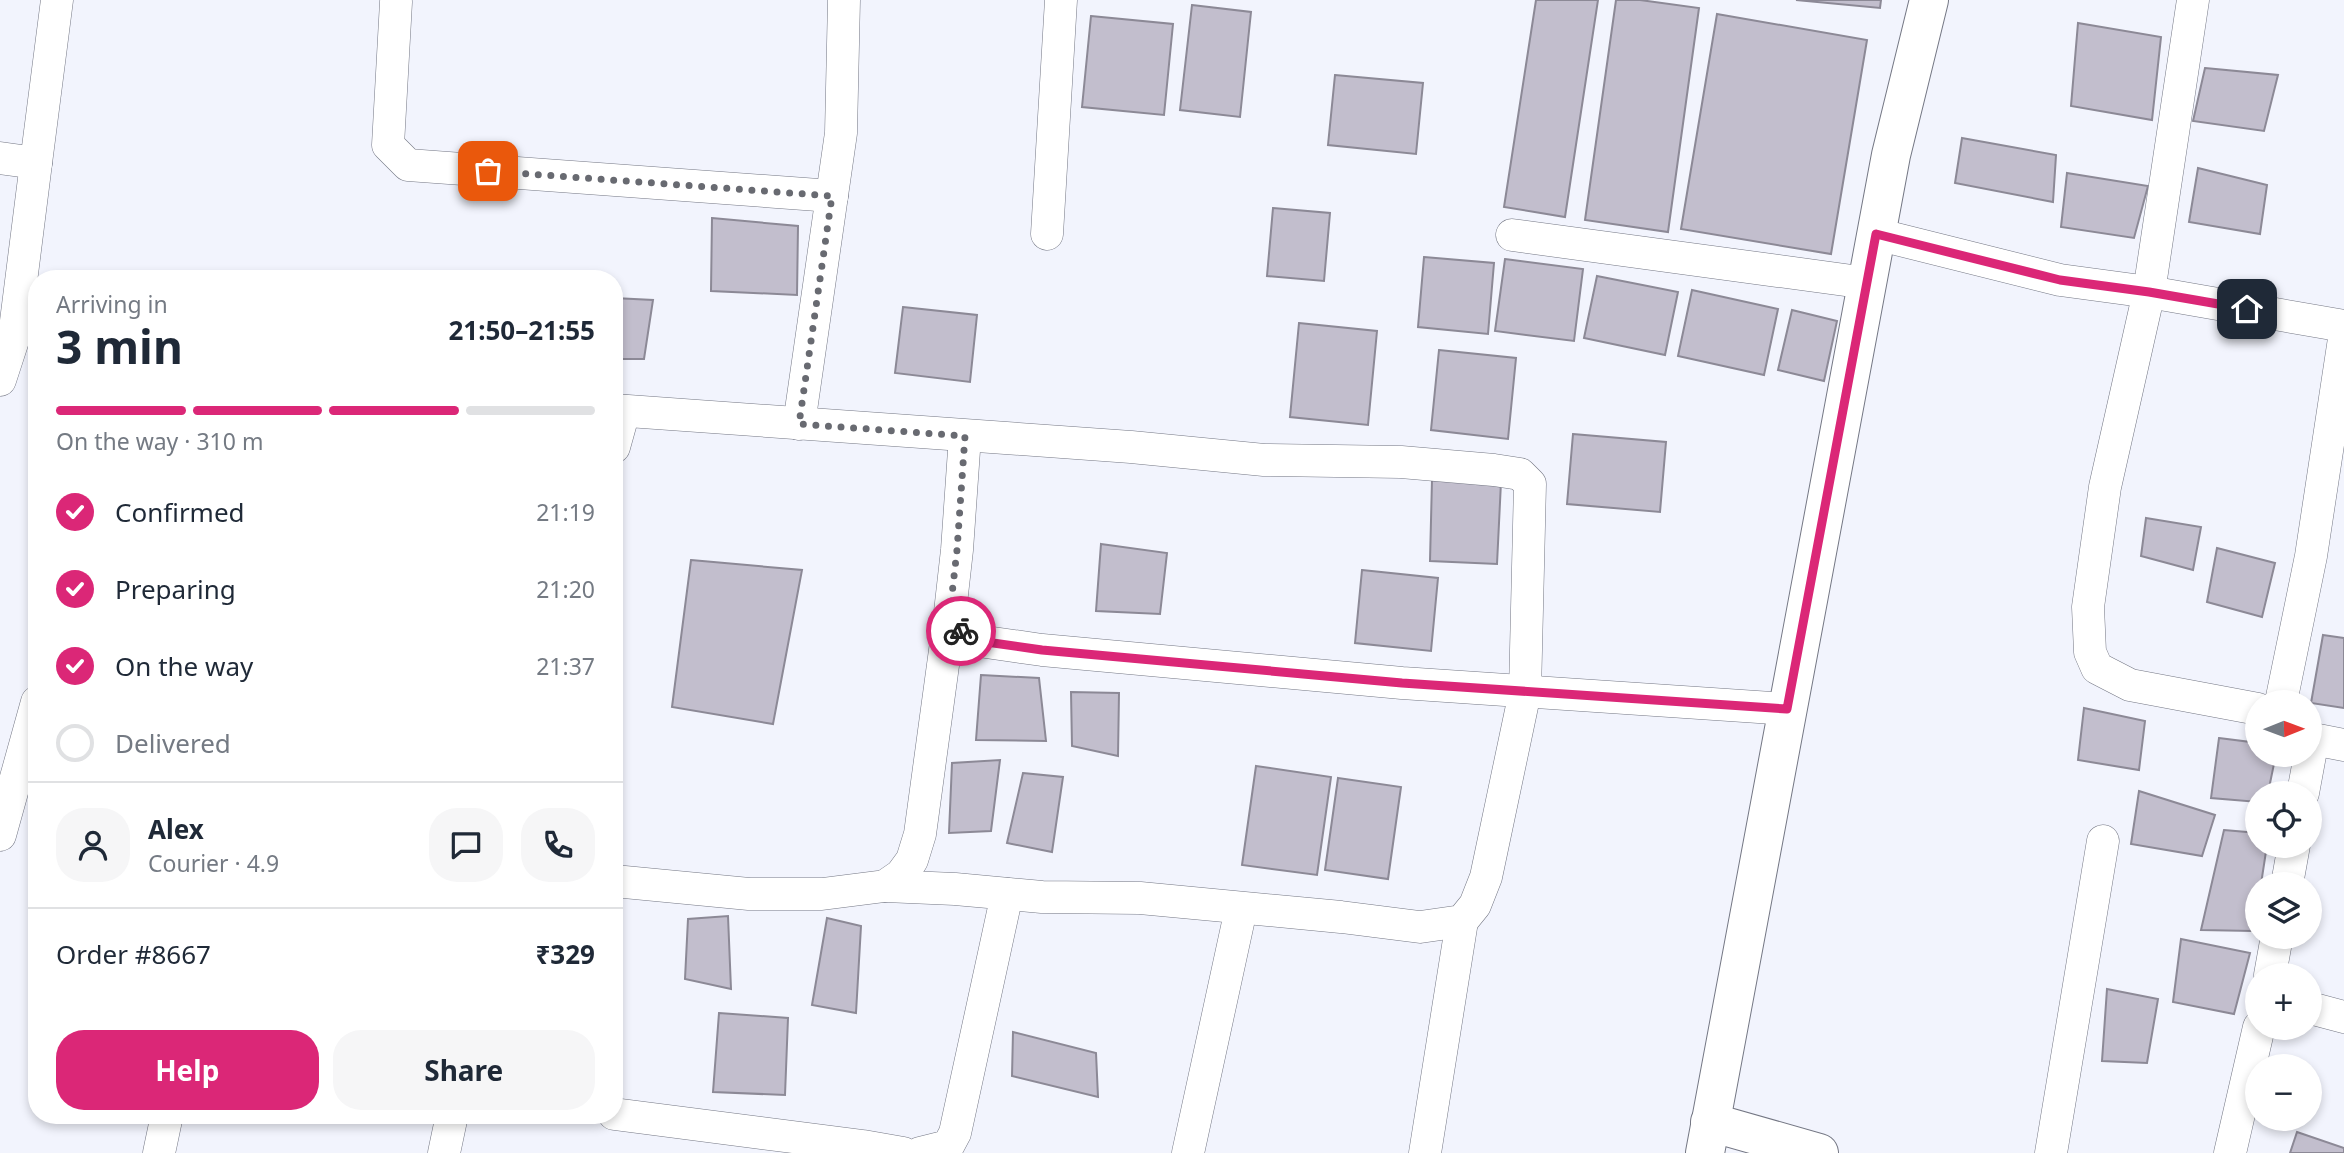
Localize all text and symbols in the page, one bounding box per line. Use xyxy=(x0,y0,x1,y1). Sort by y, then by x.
pin xyxy=(458,141,518,201)
icon: bag xyxy=(469,152,507,190)
pin xyxy=(2217,279,2277,339)
text: Arriving in xyxy=(56,288,168,320)
icon: home xyxy=(2228,290,2266,328)
text: 21:50–21:55 xyxy=(448,312,595,348)
text: 3 min xyxy=(56,315,183,377)
text: On the way · 310 m xyxy=(56,425,263,457)
icon: check xyxy=(56,493,94,531)
text: Confirmed xyxy=(115,494,245,530)
text: 21:19 xyxy=(536,496,595,528)
icon: check xyxy=(56,570,94,608)
text: Preparing xyxy=(115,571,236,607)
text: 21:20 xyxy=(536,573,595,605)
courier xyxy=(926,596,996,666)
icon: bike xyxy=(942,612,980,650)
icon: check xyxy=(56,647,94,685)
text: On the way xyxy=(115,648,253,684)
text: 21:37 xyxy=(536,650,595,682)
north arrow xyxy=(2245,690,2322,766)
map controls xyxy=(2245,690,2322,1131)
text: Delivered xyxy=(115,725,231,761)
button: locate xyxy=(2245,781,2322,858)
button: person xyxy=(56,808,130,882)
button: chat xyxy=(429,808,503,882)
button: phone xyxy=(521,808,595,882)
text: Alex xyxy=(148,811,204,847)
text: Courier · 4.9 xyxy=(148,847,279,879)
button: layers xyxy=(2245,872,2322,949)
text: Order #8667 xyxy=(56,936,211,972)
text: ₹329 xyxy=(536,936,595,972)
button: + xyxy=(2245,963,2322,1040)
button: Help xyxy=(56,1030,319,1110)
button: Share xyxy=(333,1030,595,1110)
button: − xyxy=(2245,1054,2322,1131)

